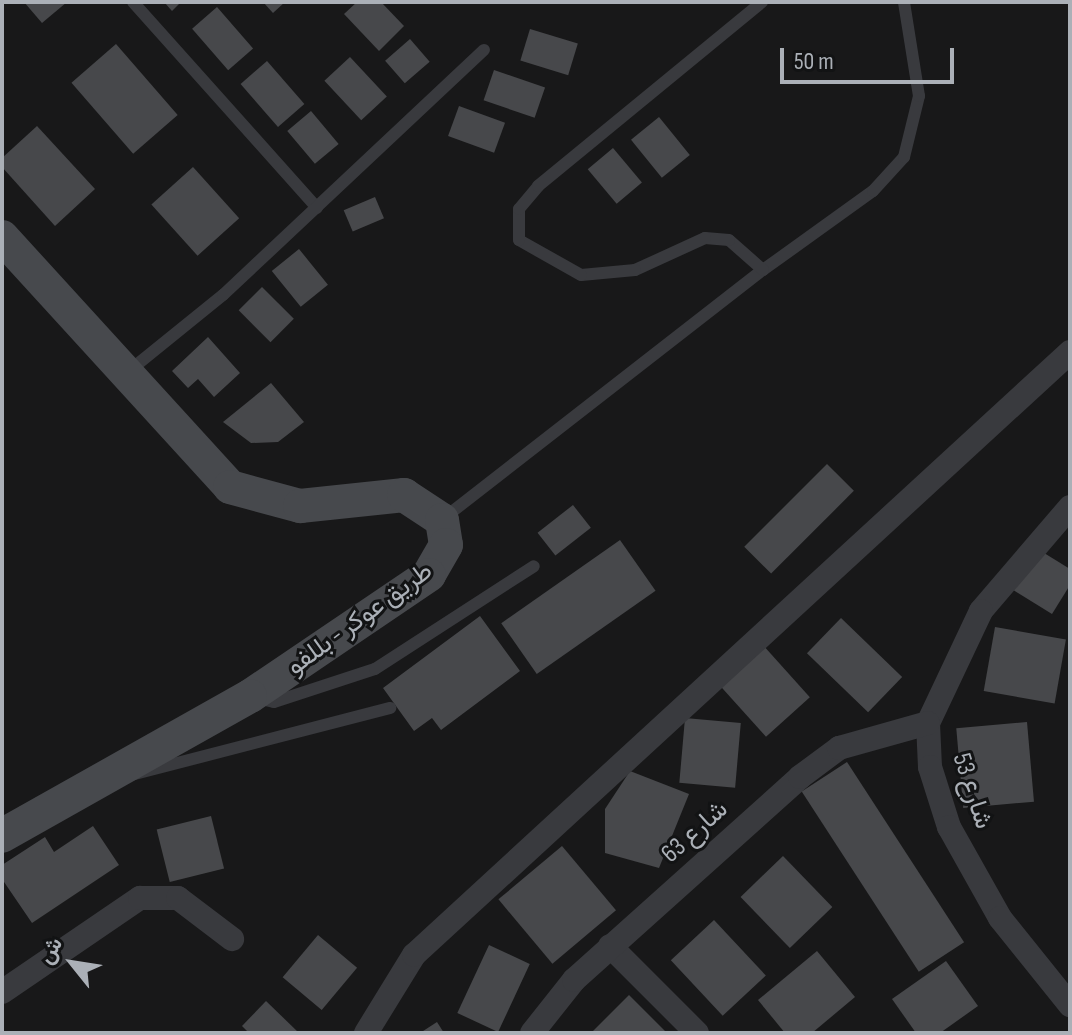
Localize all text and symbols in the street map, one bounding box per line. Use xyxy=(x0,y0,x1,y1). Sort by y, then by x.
scale bar xyxy=(784,32,958,82)
text: 50 m xyxy=(794,47,834,76)
street label: طريق عوكر - بللفو xyxy=(281,556,439,682)
street label: شارع 53 xyxy=(945,749,999,833)
street label: شارع 63 xyxy=(655,794,735,870)
north arrow xyxy=(32,923,112,1003)
text: ش xyxy=(32,933,69,969)

